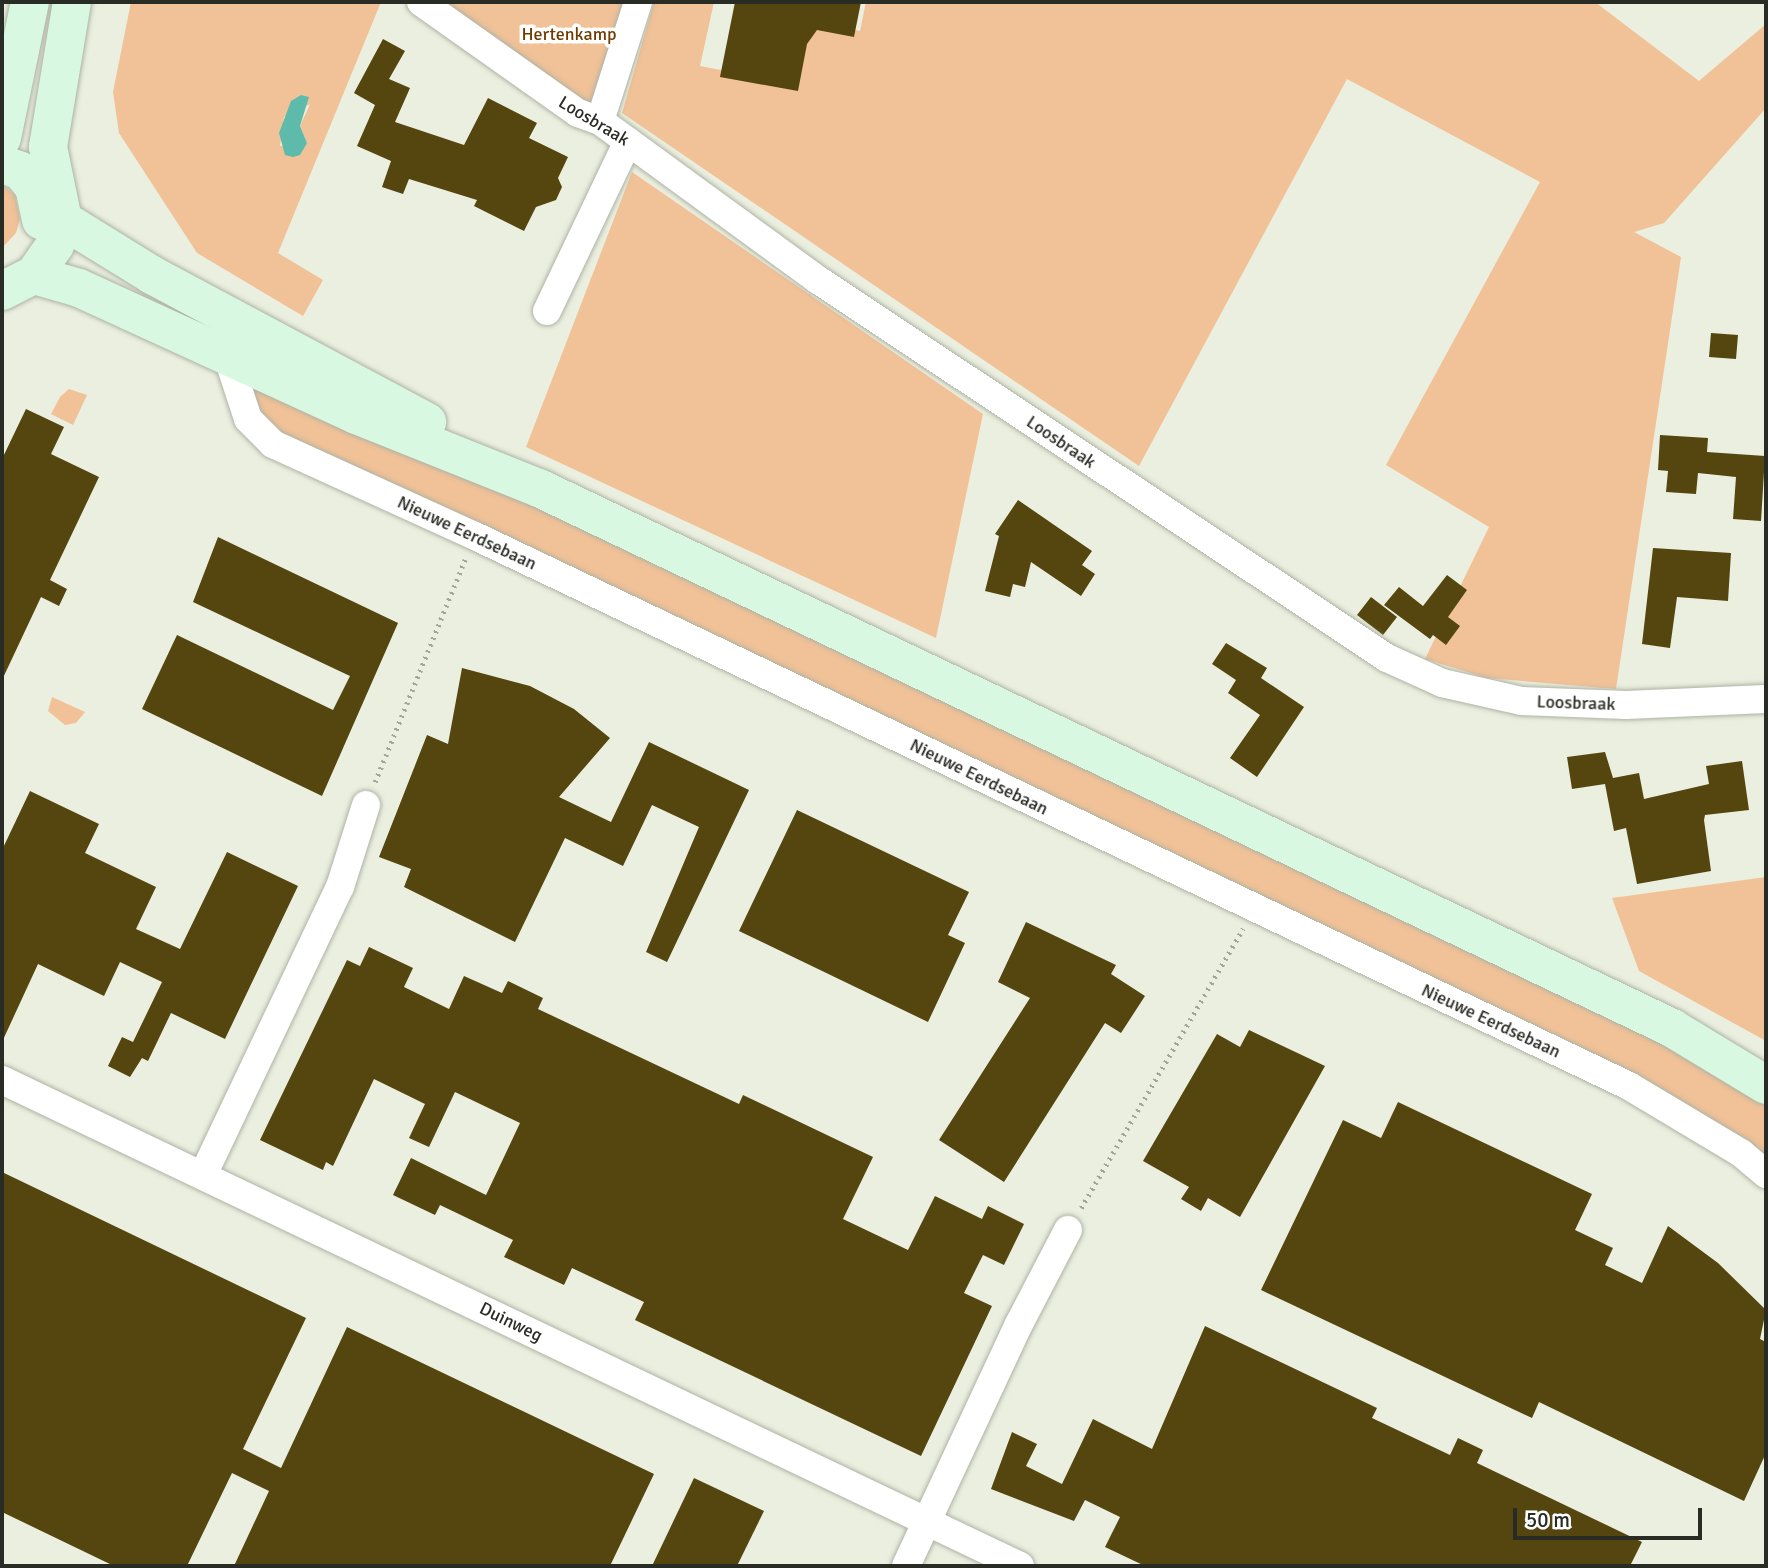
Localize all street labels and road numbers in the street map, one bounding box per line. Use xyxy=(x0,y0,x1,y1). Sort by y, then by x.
street label: Loosbraak xyxy=(555,91,633,151)
street label: Loosbraak xyxy=(1022,411,1100,473)
street label: Nieuwe Eerdsebaan xyxy=(394,491,540,575)
street label: Loosbraak xyxy=(1536,691,1616,715)
street label: Nieuwe Eerdsebaan xyxy=(906,734,1052,820)
street label: Nieuwe Eerdsebaan xyxy=(1418,979,1564,1063)
street label: Duinweg xyxy=(476,1298,546,1346)

